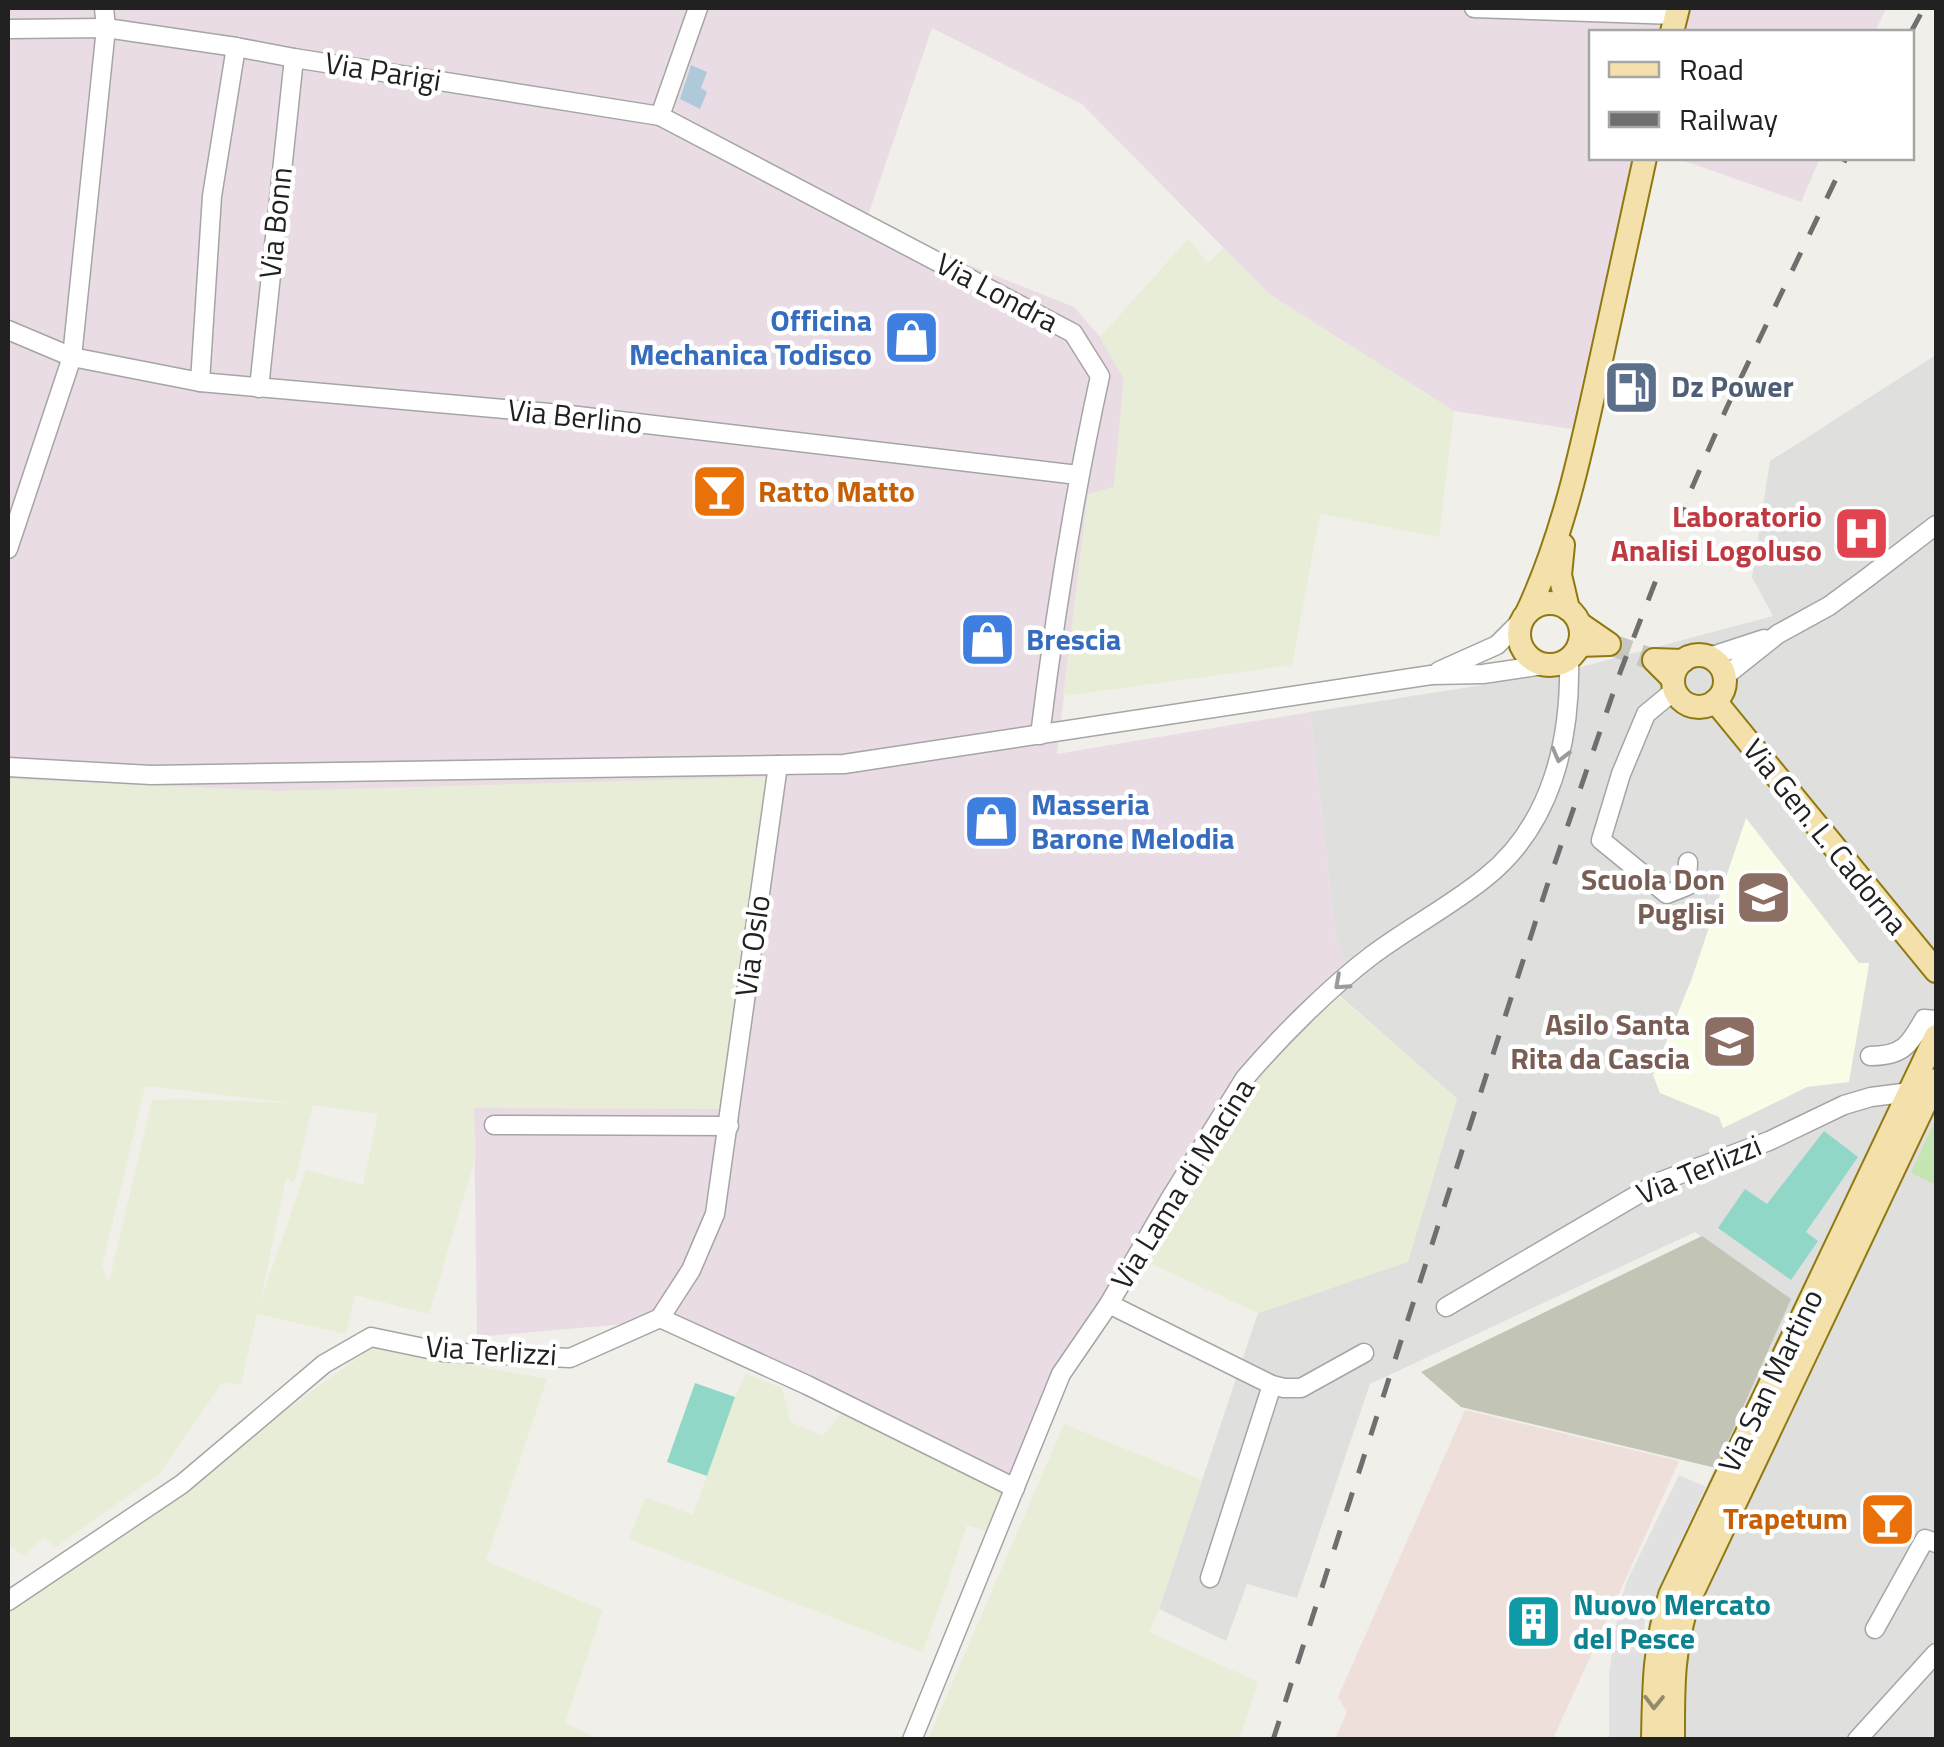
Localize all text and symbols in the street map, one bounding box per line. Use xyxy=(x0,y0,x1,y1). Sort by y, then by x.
legend xyxy=(1589,30,1914,160)
street label: Via Parigi xyxy=(322,39,445,103)
text: Road xyxy=(1679,46,1744,92)
text: Railway xyxy=(1679,96,1778,142)
street label: Via Bonn xyxy=(246,165,304,281)
street label: Via Londra xyxy=(928,241,1067,344)
place label: Officina Mechanica Todisco xyxy=(629,297,872,377)
shop icon: Officina Mechanica Todisco xyxy=(881,308,941,368)
fuel station icon: Dz Power xyxy=(1602,357,1662,417)
place label: Dz Power xyxy=(1671,363,1794,409)
street label: Via Berlino xyxy=(506,386,645,446)
bar icon: Ratto Matto xyxy=(689,462,749,522)
place label: Ratto Matto xyxy=(758,468,915,514)
place label: Laboratorio Analisi Logoluso xyxy=(1611,493,1822,573)
hospital icon: Laboratorio Analisi Logoluso xyxy=(1831,504,1891,564)
shop icon: Brescia xyxy=(957,610,1017,670)
place label: Brescia xyxy=(1026,616,1121,662)
street label: Via Gen. L. Cadorna xyxy=(1732,728,1919,944)
one-way arrow xyxy=(1551,746,1572,763)
place label: Masseria Barone Melodia xyxy=(1031,781,1235,861)
shop icon: Masseria Barone Melodia xyxy=(962,792,1022,852)
place label: Scuola Don Puglisi xyxy=(1581,856,1725,936)
school or university icon: Scuola Don Puglisi xyxy=(1734,867,1794,927)
street label: Via Oslo xyxy=(722,892,782,1000)
one-way arrow xyxy=(1334,971,1353,989)
place label: Asilo Santa Rita da Cascia xyxy=(1510,1001,1690,1081)
school or university icon: Asilo Santa Rita da Cascia xyxy=(1699,1012,1759,1072)
street label: Via Lama di Macina xyxy=(1099,1069,1266,1298)
street label: Via Terlizzi xyxy=(1629,1122,1768,1216)
street label: Via San Martino xyxy=(1706,1281,1834,1480)
street label: Via Terlizzi xyxy=(424,1322,558,1378)
bar icon: Trapetum xyxy=(1857,1489,1917,1549)
place label: Trapetum xyxy=(1723,1495,1848,1541)
place label: Nuovo Mercato del Pesce xyxy=(1573,1581,1771,1661)
building icon: Nuovo Mercato del Pesce xyxy=(1504,1592,1564,1652)
one-way arrow xyxy=(1643,1694,1665,1710)

